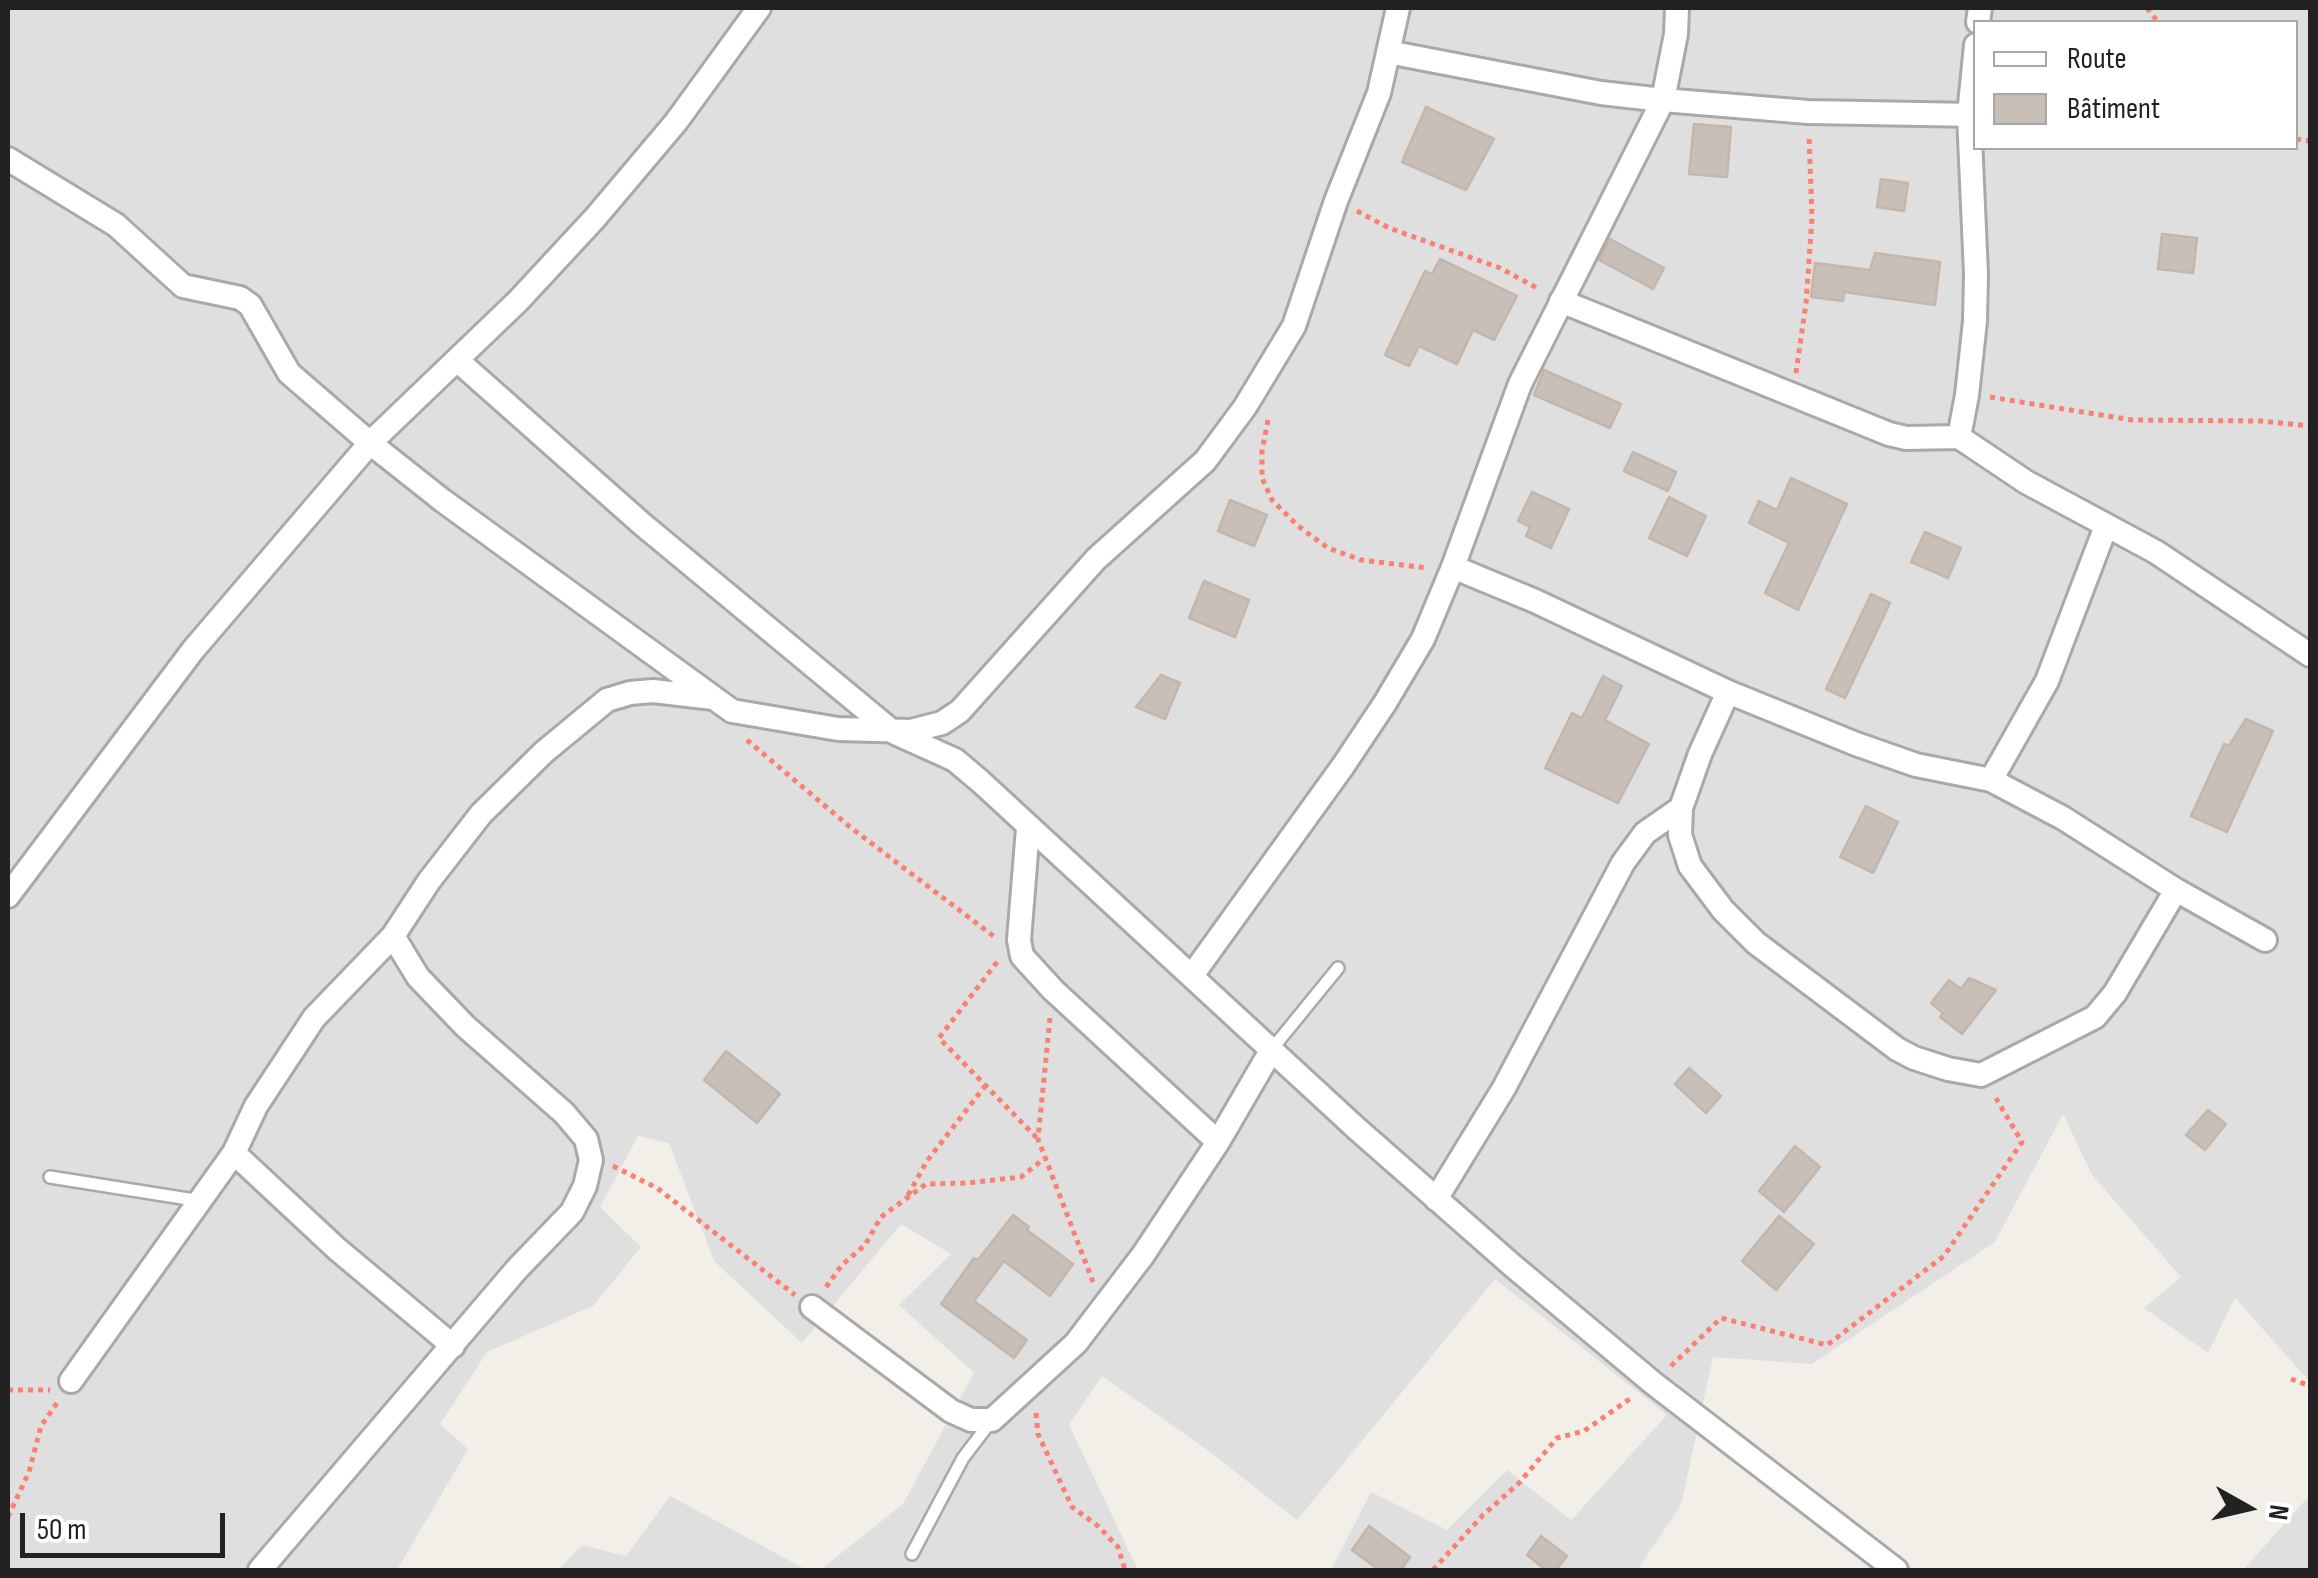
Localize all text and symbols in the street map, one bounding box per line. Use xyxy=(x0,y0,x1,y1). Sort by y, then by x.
legend xyxy=(1973,20,2298,150)
text: Route xyxy=(2067,41,2126,77)
text: Bâtiment xyxy=(2067,91,2160,127)
north arrow xyxy=(2198,1458,2298,1558)
scale bar xyxy=(25,1493,230,1555)
text: N xyxy=(2261,1503,2296,1522)
text: 50 m xyxy=(37,1512,86,1548)

